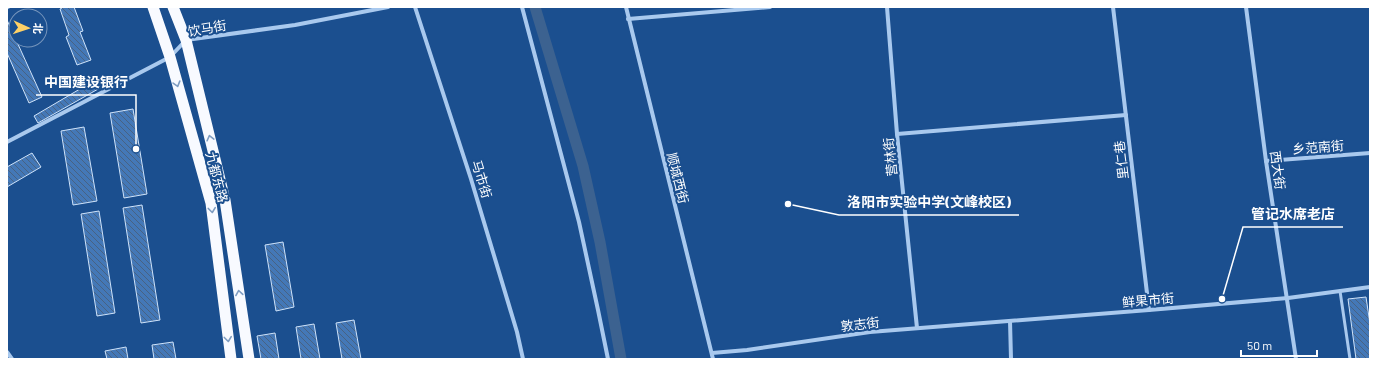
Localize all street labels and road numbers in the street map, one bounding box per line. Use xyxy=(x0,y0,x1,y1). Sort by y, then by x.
street label: 饮马街 xyxy=(186,17,228,39)
street label: 营林街 xyxy=(880,137,900,177)
street label: 乡范南街 xyxy=(1291,137,1345,157)
street label: 里仁巷 xyxy=(1111,140,1131,180)
street label: 九都东路 xyxy=(203,150,231,204)
street label: 西大街 xyxy=(1267,150,1289,190)
street label: 顺城西街 xyxy=(664,151,692,205)
street label: 马市街 xyxy=(469,158,495,200)
street label: 鲜果市街 xyxy=(1121,290,1175,310)
street label: 敦志街 xyxy=(840,314,880,334)

